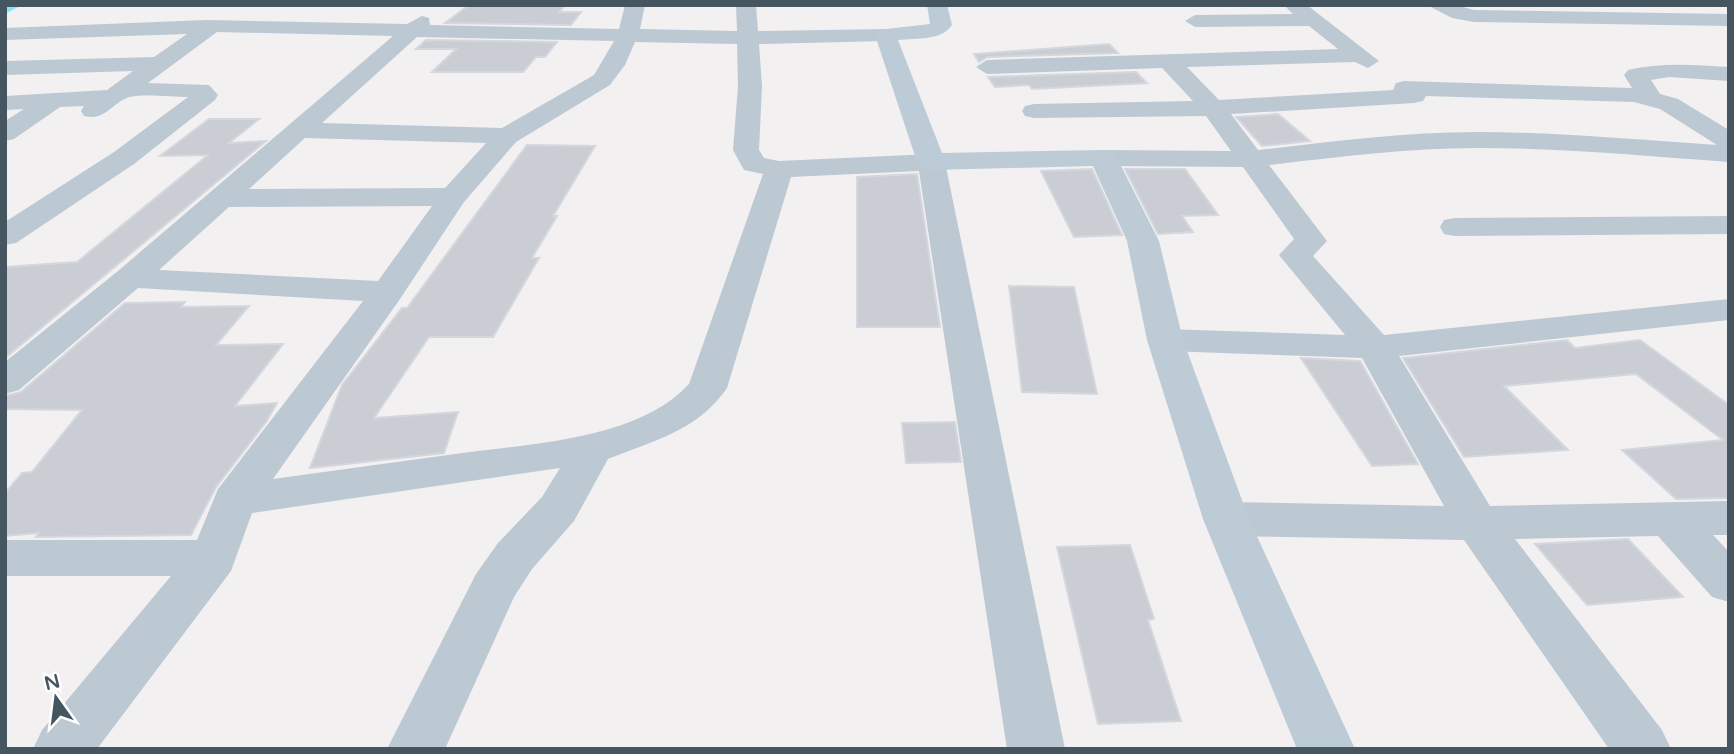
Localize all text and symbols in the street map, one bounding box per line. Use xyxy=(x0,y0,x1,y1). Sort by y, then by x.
north arrow xyxy=(21,663,91,733)
text: N xyxy=(42,670,62,695)

